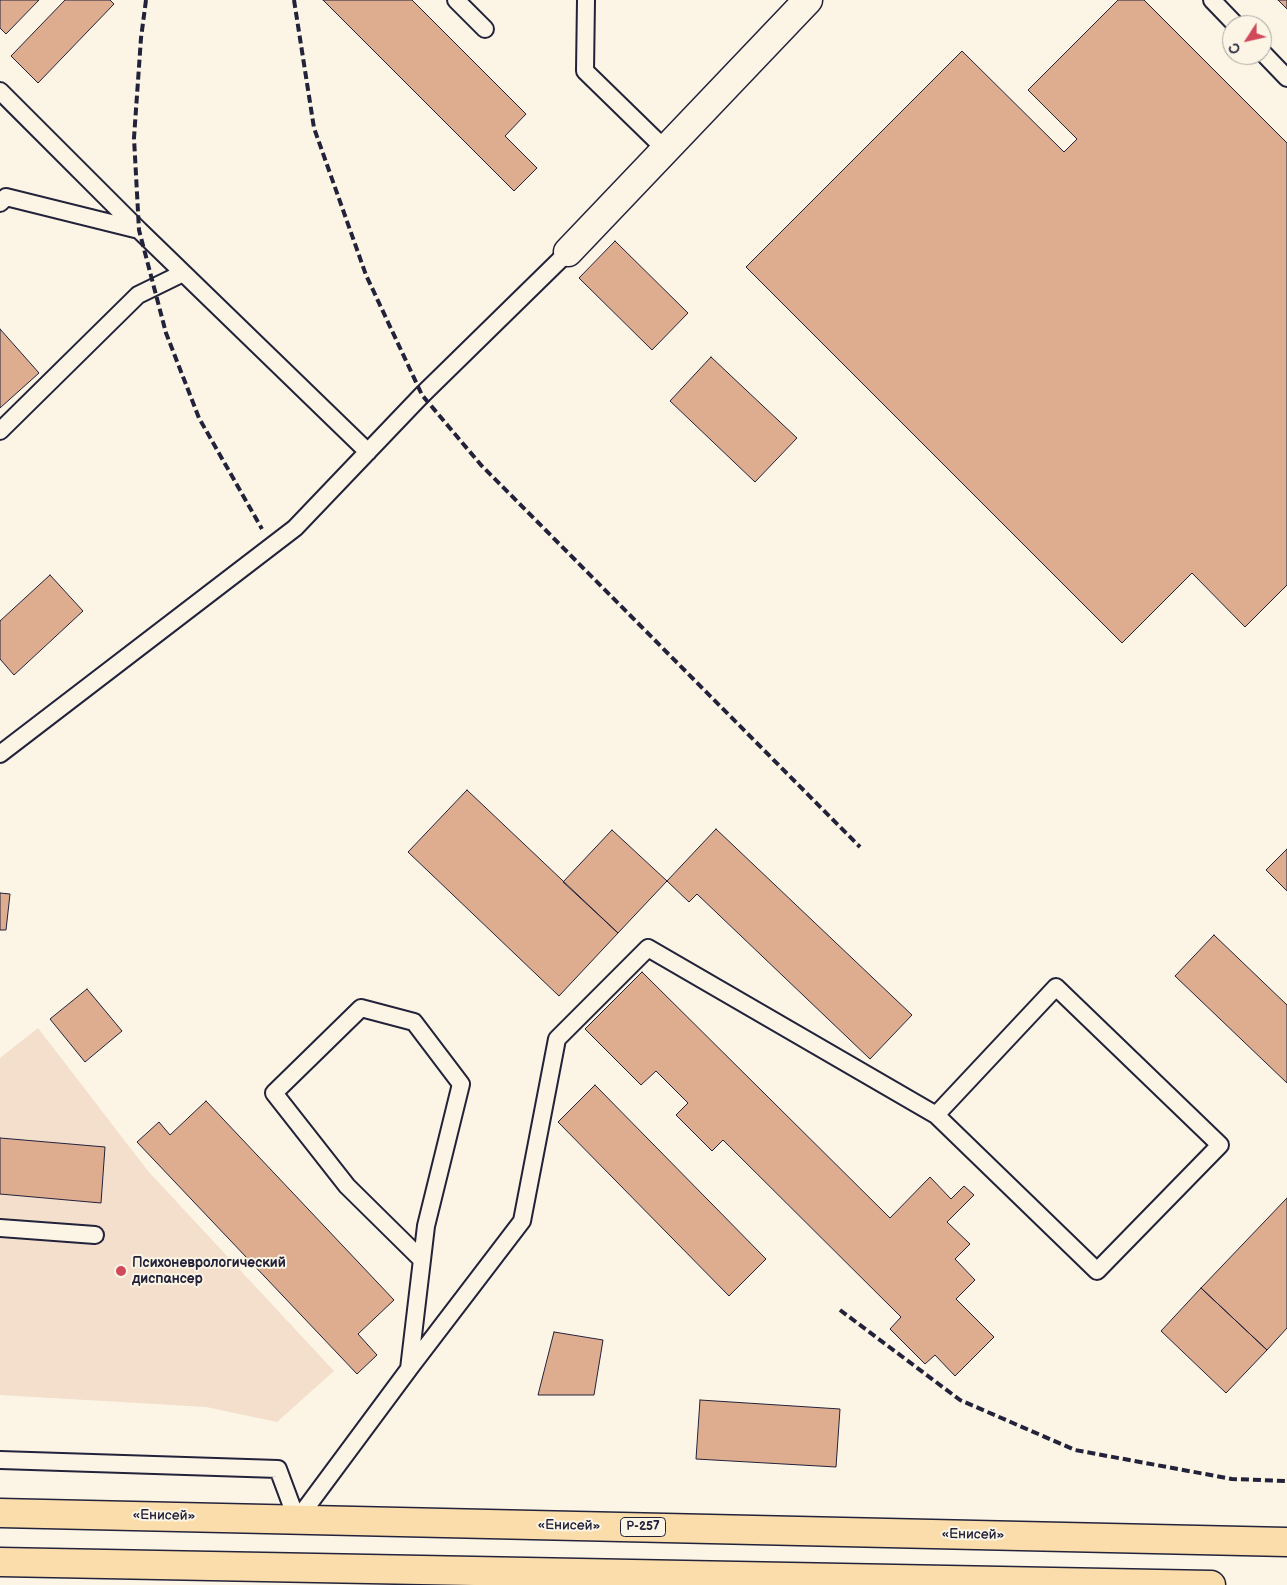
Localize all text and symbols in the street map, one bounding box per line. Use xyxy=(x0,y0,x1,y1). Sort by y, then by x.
north arrow xyxy=(1222,15,1272,65)
text: С xyxy=(1225,39,1245,57)
place label: Психоневрологический диспансер xyxy=(132,1255,286,1288)
marker: Психоневрологический диспансер xyxy=(114,1264,128,1278)
street label: «Енисей» xyxy=(133,1507,195,1525)
street label: «Енисей» xyxy=(538,1517,600,1535)
road number: Р-257 xyxy=(620,1518,666,1536)
street label: «Енисей» xyxy=(942,1526,1004,1544)

